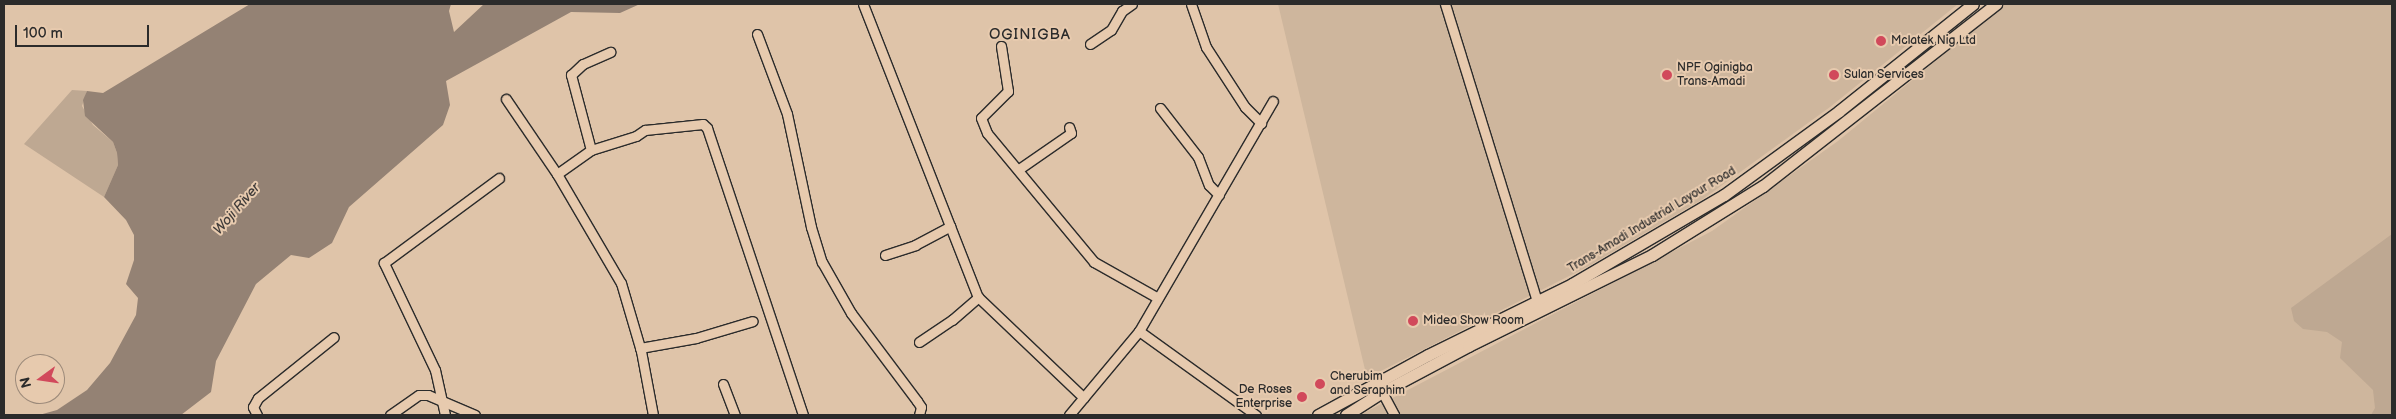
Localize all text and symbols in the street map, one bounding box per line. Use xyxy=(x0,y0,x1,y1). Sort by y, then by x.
scale bar xyxy=(18,15,151,47)
text: 100 m xyxy=(23,24,63,43)
district label: OGINIGBA xyxy=(988,26,1072,44)
place label: Mclatek Nig Ltd xyxy=(1891,34,1976,48)
marker: Mclatek Nig Ltd xyxy=(1875,35,1887,47)
place label: NPF Oginigba Trans-Amadi xyxy=(1677,61,1753,89)
place label: Sulan Services xyxy=(1844,68,1924,82)
marker: NPF Oginigba Trans-Amadi xyxy=(1661,69,1673,81)
marker: Sulan Services xyxy=(1828,69,1840,81)
street label: Trans-Amadi Industrial Layour Road xyxy=(1565,164,1739,276)
water label: Woji River xyxy=(210,180,264,238)
place label: Midea Show Room xyxy=(1423,314,1524,328)
marker: Midea Show Room xyxy=(1407,315,1419,327)
north arrow xyxy=(15,354,65,404)
place label: Cherubim and Seraphim xyxy=(1330,370,1405,398)
text: N xyxy=(16,375,35,390)
marker: Cherubim and Seraphim xyxy=(1314,378,1326,390)
place label: De Roses Enterprise xyxy=(1235,383,1292,411)
marker: De Roses Enterprise xyxy=(1296,391,1308,403)

